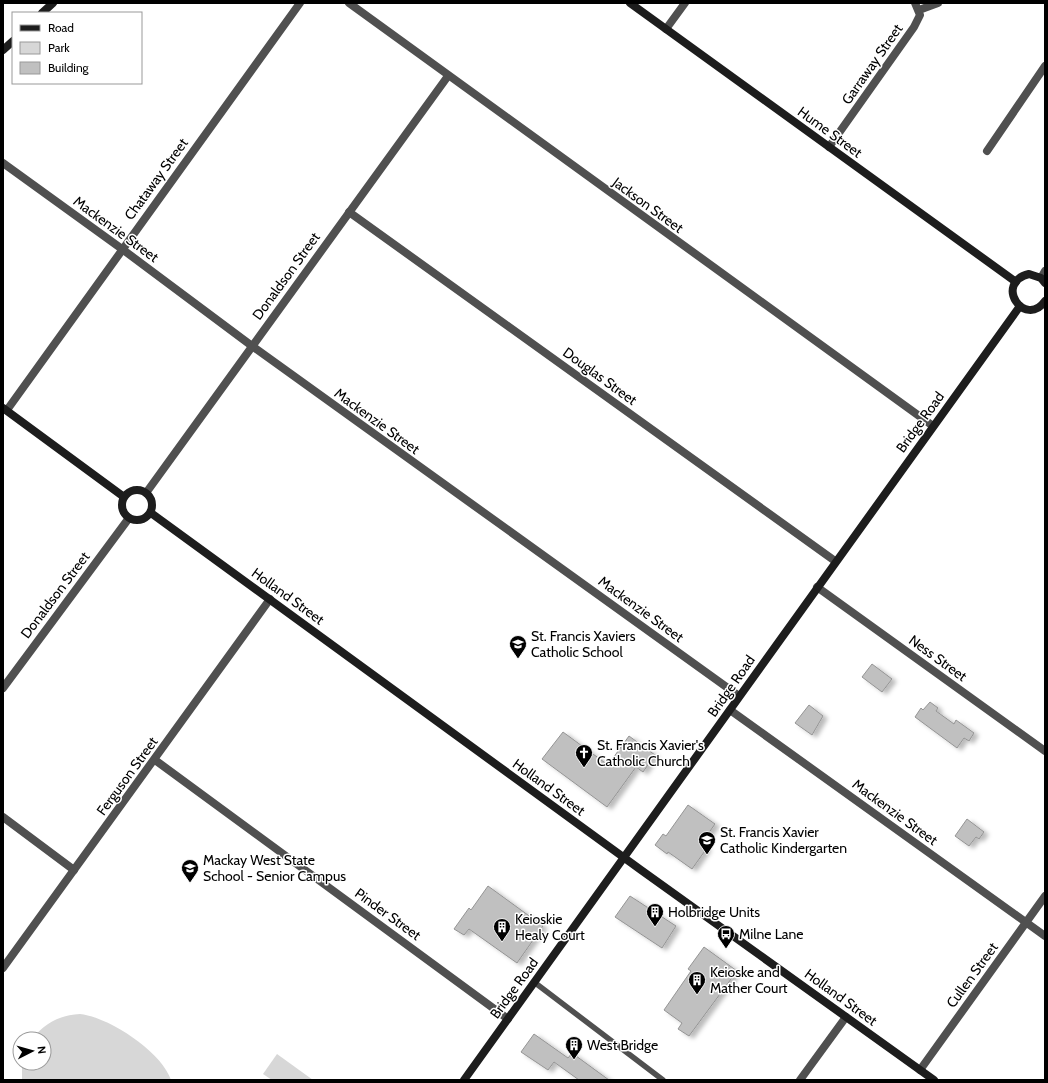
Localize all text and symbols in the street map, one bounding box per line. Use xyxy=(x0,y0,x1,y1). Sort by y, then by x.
legend xyxy=(12,12,142,84)
text: Road xyxy=(48,20,74,35)
street label: Garraway Street xyxy=(838,20,907,108)
text: Park xyxy=(48,40,70,55)
text: Building xyxy=(48,60,90,75)
street label: Hume Street xyxy=(794,102,866,162)
street label: Chataway Street xyxy=(120,134,192,223)
street label: Jackson Street xyxy=(608,173,687,237)
street label: Mackenzie Street xyxy=(70,192,162,266)
street label: Donaldson Street xyxy=(248,228,324,323)
street label: Douglas Street xyxy=(559,343,641,409)
street label: Mackenzie Street xyxy=(331,384,423,458)
street label: Bridge Road xyxy=(892,388,948,456)
street label: Donaldson Street xyxy=(17,548,94,642)
street label: Holland Street xyxy=(248,564,328,629)
street label: Mackenzie Street xyxy=(595,572,687,646)
place label: St. Francis Xaviers Catholic School xyxy=(531,627,636,661)
street label: Ness Street xyxy=(905,631,971,685)
school or university icon: St. Francis Xaviers Catholic School xyxy=(508,634,528,659)
street label: Bridge Road xyxy=(703,652,759,720)
street label: Ferguson Street xyxy=(92,733,162,819)
place label: St. Francis Xavier's Catholic Church xyxy=(597,736,704,770)
church icon: St. Francis Xavier's Catholic Church xyxy=(574,743,594,768)
street label: Holland Street xyxy=(509,755,589,820)
street label: Mackenzie Street xyxy=(849,775,941,849)
place label: St. Francis Xavier Catholic Kindergarten xyxy=(720,823,847,857)
school or university icon: St. Francis Xavier Catholic Kindergarten xyxy=(697,830,717,855)
place label: Mackay West State School - Senior Campus xyxy=(203,851,346,885)
school or university icon: Mackay West State School - Senior Campus xyxy=(180,858,200,883)
street label: Pinder Street xyxy=(351,884,425,944)
building icon: Holbridge Units xyxy=(645,902,665,927)
place label: Holbridge Units xyxy=(668,903,760,921)
place label: Keioskie Healy Court xyxy=(515,910,585,944)
building icon: Keioskie Healy Court xyxy=(492,917,512,942)
bus stop icon: Milne Lane xyxy=(716,924,736,949)
place label: Milne Lane xyxy=(739,925,803,943)
street label: Cullen Street xyxy=(942,939,1002,1011)
street label: Bridge Road xyxy=(486,954,542,1022)
place label: Keioske and Mather Court xyxy=(710,963,788,997)
street label: Holland Street xyxy=(801,965,881,1030)
building icon: Keioske and Mather Court xyxy=(687,970,707,995)
north arrow xyxy=(12,1031,52,1071)
building icon: West Bridge xyxy=(564,1035,584,1060)
place label: West Bridge xyxy=(587,1036,658,1054)
text: N xyxy=(35,1045,49,1055)

